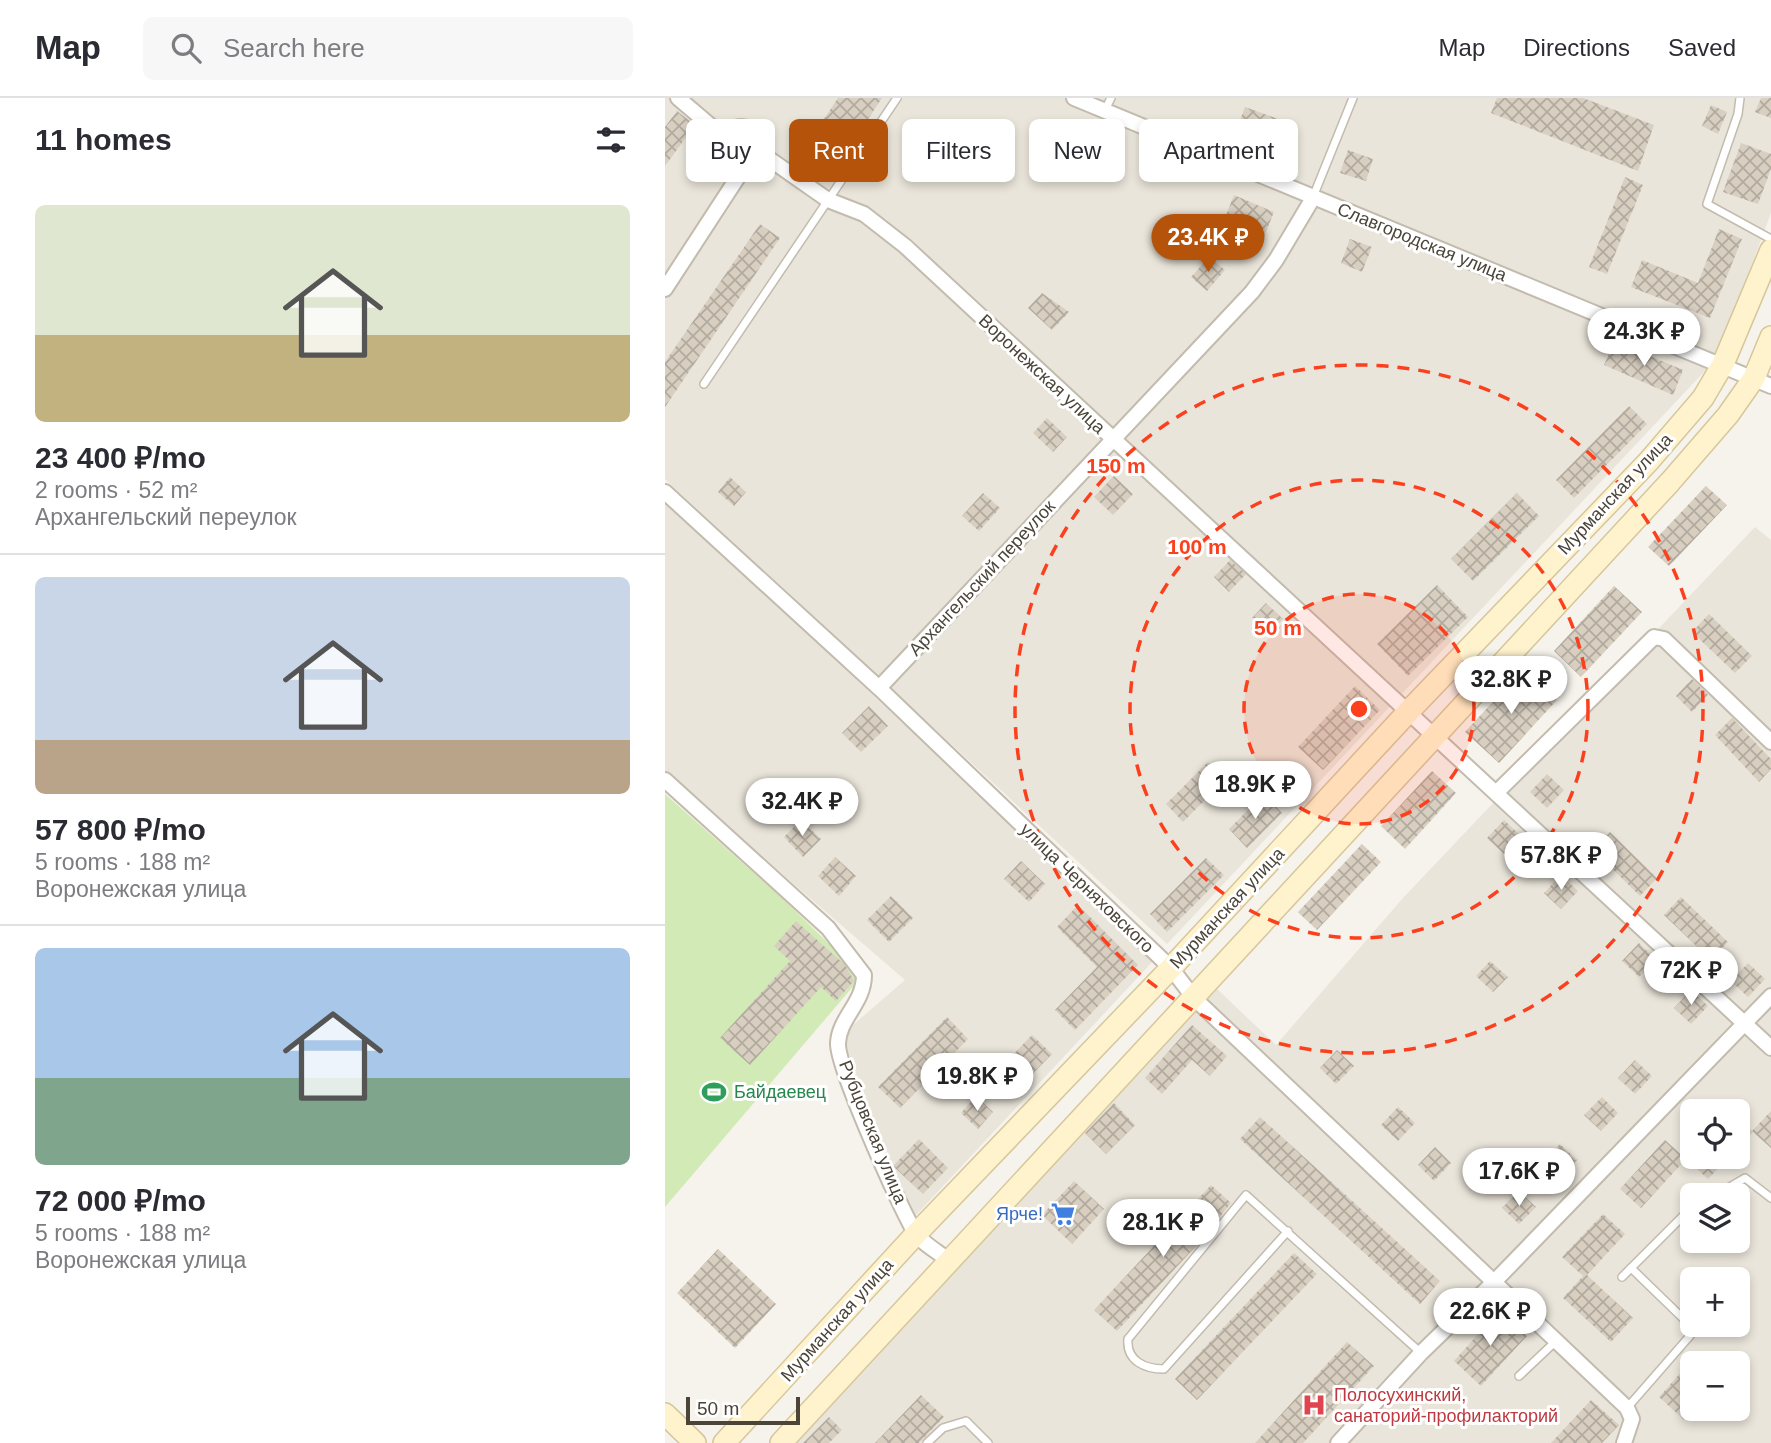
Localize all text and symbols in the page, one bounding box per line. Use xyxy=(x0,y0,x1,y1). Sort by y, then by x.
search box xyxy=(143,17,633,80)
text: Map xyxy=(35,29,101,66)
icon: search xyxy=(167,29,205,67)
text: Search here xyxy=(223,33,365,63)
text: Map xyxy=(1439,34,1485,61)
text: Directions xyxy=(1523,34,1630,61)
text: Saved xyxy=(1668,34,1736,61)
chip: Buy xyxy=(686,119,775,182)
chip: Rent xyxy=(789,119,888,182)
chip: Filters xyxy=(902,119,1015,182)
chip: New xyxy=(1029,119,1125,182)
chip: Apartment xyxy=(1139,119,1298,182)
icon: filters xyxy=(592,121,630,159)
text: 11 homes xyxy=(35,123,172,156)
street label: Славгородская улица xyxy=(1334,199,1511,286)
pin: 23.4K ₽ xyxy=(1143,214,1273,274)
text: 23.4K ₽ xyxy=(1167,224,1249,250)
icon: home xyxy=(270,250,396,376)
pin: 24.3K ₽ xyxy=(1579,308,1709,368)
street label: Воронежская улица xyxy=(975,310,1110,438)
text: 24.3K ₽ xyxy=(1603,318,1685,344)
street label: Мурманская улица xyxy=(1554,429,1677,559)
text: 23 400 ₽/mo xyxy=(35,441,206,474)
text: 150 m xyxy=(1086,454,1146,477)
text: 2 rooms · 52 m² xyxy=(35,477,197,503)
street label: Архангельский переулок xyxy=(905,496,1059,660)
text: Архангельский переулок xyxy=(35,504,297,530)
text: 100 m xyxy=(1167,535,1227,558)
text: 50 m xyxy=(1254,616,1302,639)
icon: home xyxy=(270,622,396,748)
pin: 32.8K ₽ xyxy=(1446,656,1576,716)
text: 32.8K ₽ xyxy=(1470,666,1552,692)
centre of rings xyxy=(1347,697,1371,721)
pin: 18.9K ₽ xyxy=(1190,762,1320,821)
text: 18.9K ₽ xyxy=(1214,771,1296,797)
pin: 32.4K ₽ xyxy=(737,778,867,838)
text: 32.4K ₽ xyxy=(761,788,843,814)
text: 57 800 ₽/mo xyxy=(35,813,206,846)
street label: улица Черняховского xyxy=(1016,819,1158,957)
pin: 57.8K ₽ xyxy=(1496,832,1626,892)
text: 57.8K ₽ xyxy=(1520,842,1602,868)
street label: Мурманская улица xyxy=(1166,843,1289,973)
text: 5 rooms · 188 m² xyxy=(35,849,210,875)
text: Воронежская улица xyxy=(35,876,246,902)
pin: 72K ₽ xyxy=(1642,948,1740,1007)
text: 72K ₽ xyxy=(1660,957,1722,983)
icon: home xyxy=(270,993,396,1119)
pin: 19.8K ₽ xyxy=(912,1054,1042,1113)
street label: Рубцовская улица xyxy=(835,1058,911,1207)
text: 19.8K ₽ xyxy=(936,1063,1018,1089)
sports icon: Байдаевец xyxy=(700,1078,728,1106)
place label: Байдаевец xyxy=(734,1082,826,1102)
map controls xyxy=(1680,1099,1750,1421)
button: locate xyxy=(1680,1099,1750,1169)
pin: 17.6K ₽ xyxy=(1454,1148,1584,1208)
text: 17.6K ₽ xyxy=(1478,1158,1560,1184)
button: layers xyxy=(1680,1183,1750,1253)
text: 72 000 ₽/mo xyxy=(35,1184,206,1217)
supermarket icon: Ярче! xyxy=(1049,1200,1077,1228)
pin: 28.1K ₽ xyxy=(1098,1200,1228,1259)
place label: Ярче! xyxy=(996,1204,1043,1224)
text: 28.1K ₽ xyxy=(1122,1209,1204,1235)
text: 5 rooms · 188 m² xyxy=(35,1220,210,1246)
text: Воронежская улица xyxy=(35,1247,246,1273)
street label: Мурманская улица xyxy=(777,1254,898,1385)
button: + xyxy=(1680,1267,1750,1337)
pin: 22.6K ₽ xyxy=(1425,1288,1555,1348)
text: 22.6K ₽ xyxy=(1449,1298,1531,1324)
button: − xyxy=(1680,1351,1750,1421)
place label: Полосухинский, санаторий-профилакторий xyxy=(1334,1385,1558,1426)
hospital icon: Полосухинский, санаторий-профилакторий xyxy=(1300,1391,1328,1419)
scale bar xyxy=(686,1394,800,1426)
text: 50 m xyxy=(697,1398,739,1419)

